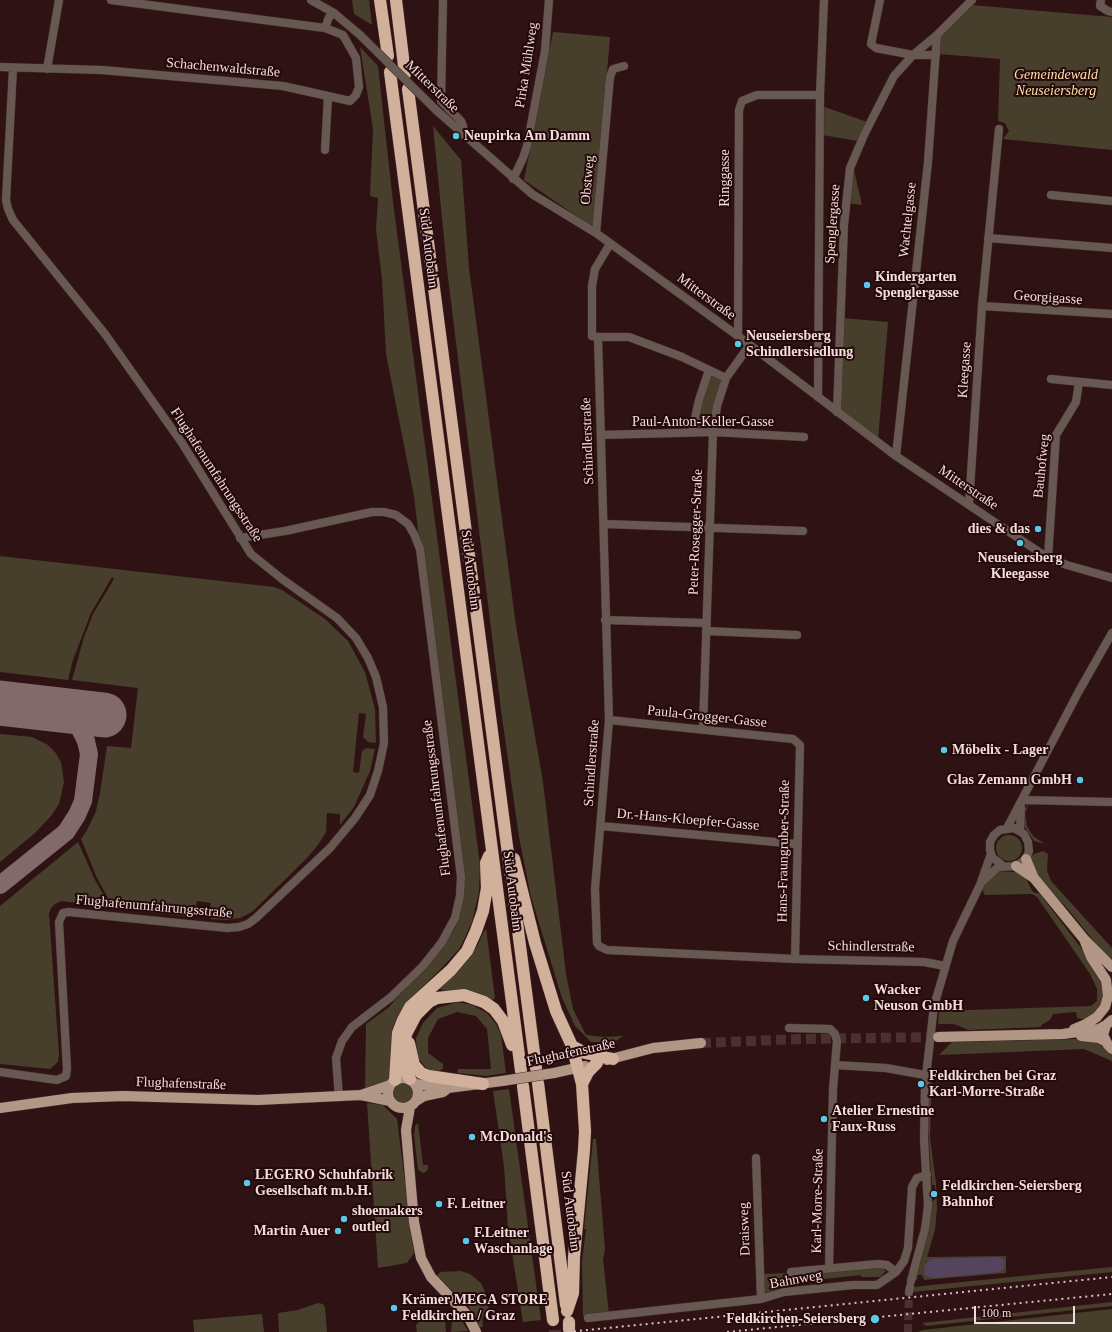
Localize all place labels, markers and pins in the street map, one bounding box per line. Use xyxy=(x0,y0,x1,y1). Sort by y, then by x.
place label: Neupirka Am Damm xyxy=(464,128,590,144)
marker: Neupirka Am Damm xyxy=(451,131,461,141)
place label: Kindergarten Spenglergasse xyxy=(875,269,959,302)
marker: Kindergarten Spenglergasse xyxy=(862,280,872,290)
place label: Neuseiersberg Schindlersiedlung xyxy=(746,328,853,360)
marker: Neuseiersberg Schindlersiedlung xyxy=(733,339,743,349)
place label: dies & das xyxy=(968,521,1030,537)
marker: dies & das xyxy=(1033,524,1043,534)
marker: Neuseiersberg Kleegasse xyxy=(1015,538,1025,548)
place label: Neuseiersberg Kleegasse xyxy=(978,550,1062,582)
place label: Möbelix - Lager xyxy=(952,742,1048,758)
marker: Möbelix - Lager xyxy=(939,745,949,755)
place label: Glas Zemann GmbH xyxy=(947,772,1072,788)
marker: Glas Zemann GmbH xyxy=(1075,775,1085,785)
place label: Wacker Neuson GmbH xyxy=(874,982,963,1014)
marker: Wacker Neuson GmbH xyxy=(861,993,871,1003)
place label: Feldkirchen bei Graz Karl-Morre-Straße xyxy=(929,1068,1056,1100)
marker: Feldkirchen bei Graz Karl-Morre-Straße xyxy=(916,1079,926,1089)
place label: Atelier Ernestine Faux-Russ xyxy=(832,1103,934,1136)
marker: Atelier Ernestine Faux-Russ xyxy=(819,1114,829,1124)
place label: McDonald's xyxy=(480,1129,552,1145)
marker: McDonald's xyxy=(467,1132,477,1142)
place label: LEGERO Schuhfabrik Gesellschaft m.b.H. xyxy=(255,1167,393,1200)
marker: LEGERO Schuhfabrik Gesellschaft m.b.H. xyxy=(242,1178,252,1188)
place label: Feldkirchen-Seiersberg Bahnhof xyxy=(942,1178,1082,1210)
marker: Feldkirchen-Seiersberg Bahnhof xyxy=(929,1189,939,1199)
place label: F. Leitner xyxy=(447,1196,506,1212)
marker: F. Leitner xyxy=(434,1199,444,1209)
place label: shoemakers outled xyxy=(352,1203,423,1236)
marker: shoemakers outled xyxy=(339,1214,349,1224)
place label: Martin Auer xyxy=(253,1223,330,1239)
place label: F.Leitner Waschanlage xyxy=(474,1225,553,1258)
marker: Martin Auer xyxy=(333,1226,343,1236)
marker: F.Leitner Waschanlage xyxy=(461,1236,471,1246)
place label: Krämer MEGA STORE Feldkirchen / Graz xyxy=(402,1292,548,1324)
marker: Krämer MEGA STORE Feldkirchen / Graz xyxy=(389,1303,399,1313)
place label: Feldkirchen-Seiersberg xyxy=(726,1311,866,1327)
marker: Feldkirchen-Seiersberg xyxy=(869,1313,881,1325)

